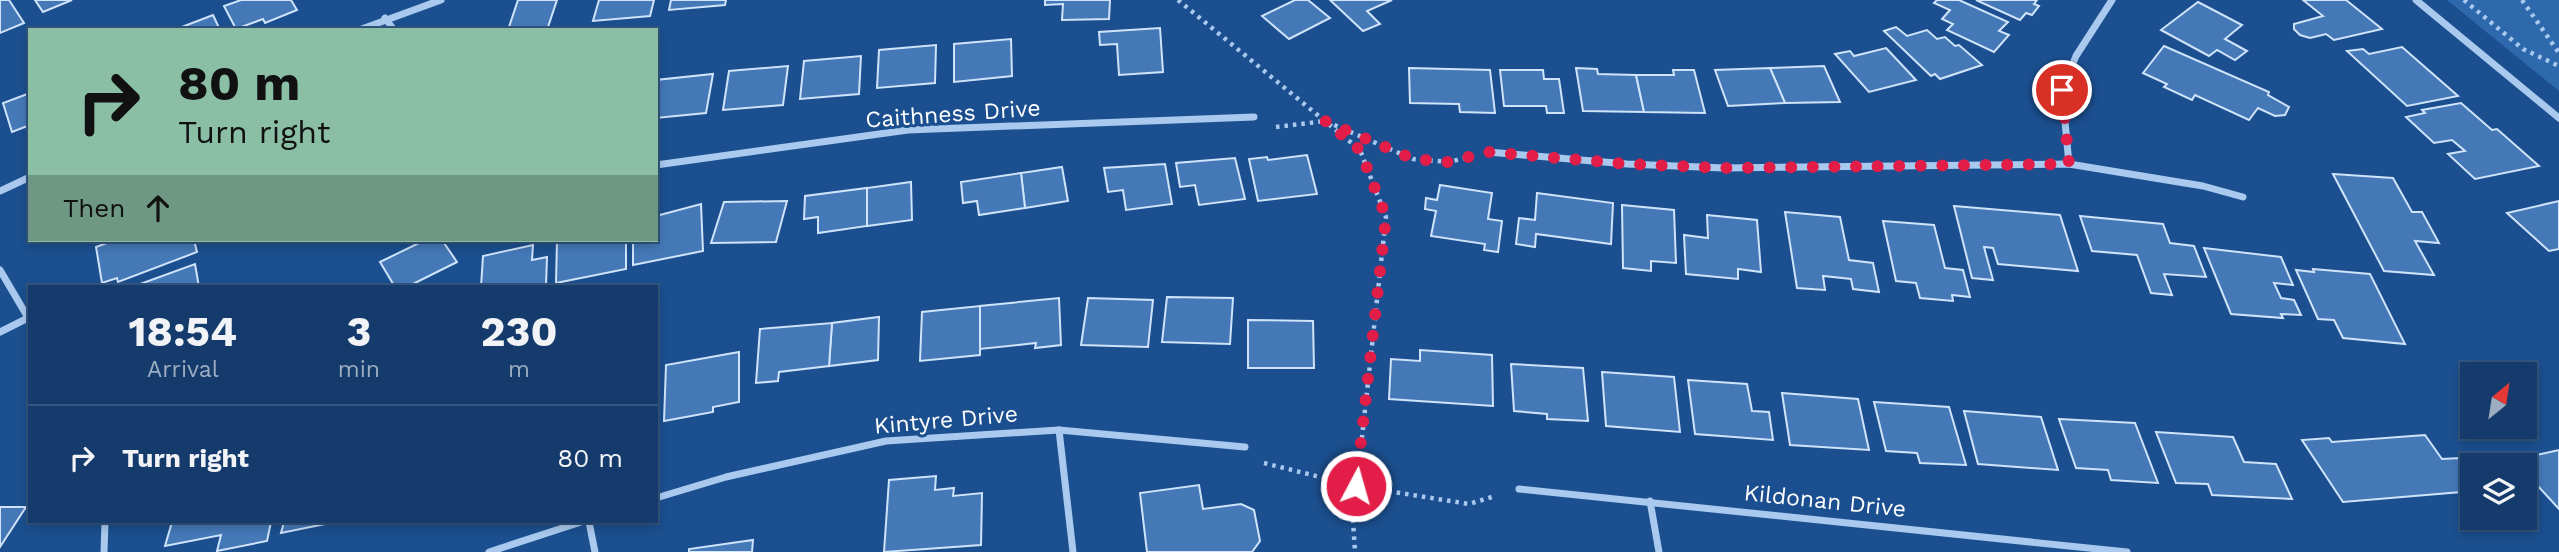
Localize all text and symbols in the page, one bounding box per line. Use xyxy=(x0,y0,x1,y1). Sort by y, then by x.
text: 80 m xyxy=(178,54,300,112)
icon: right xyxy=(63,56,154,147)
pin xyxy=(2032,60,2092,120)
icon: arrive xyxy=(2043,71,2081,109)
street label: Caithness Drive xyxy=(864,94,1042,134)
text: Turn right xyxy=(178,113,330,151)
icon: ahead xyxy=(139,189,177,227)
text: Then xyxy=(63,193,125,223)
text: 18:54 xyxy=(128,307,237,356)
text: 3 xyxy=(346,307,371,356)
text: 230 xyxy=(480,307,557,356)
text: Arrival xyxy=(147,356,219,383)
text: min xyxy=(338,356,380,383)
text: m xyxy=(508,356,530,383)
north arrow xyxy=(2460,362,2538,439)
map controls xyxy=(2460,362,2537,530)
street label: Kintyre Drive xyxy=(873,400,1019,440)
icon: right xyxy=(63,439,101,477)
text: Turn right xyxy=(122,443,249,473)
text: 80 m xyxy=(557,443,623,473)
position arrow xyxy=(1319,449,1393,523)
button: layers xyxy=(2460,453,2537,530)
street label: Kildonan Drive xyxy=(1743,479,1907,523)

